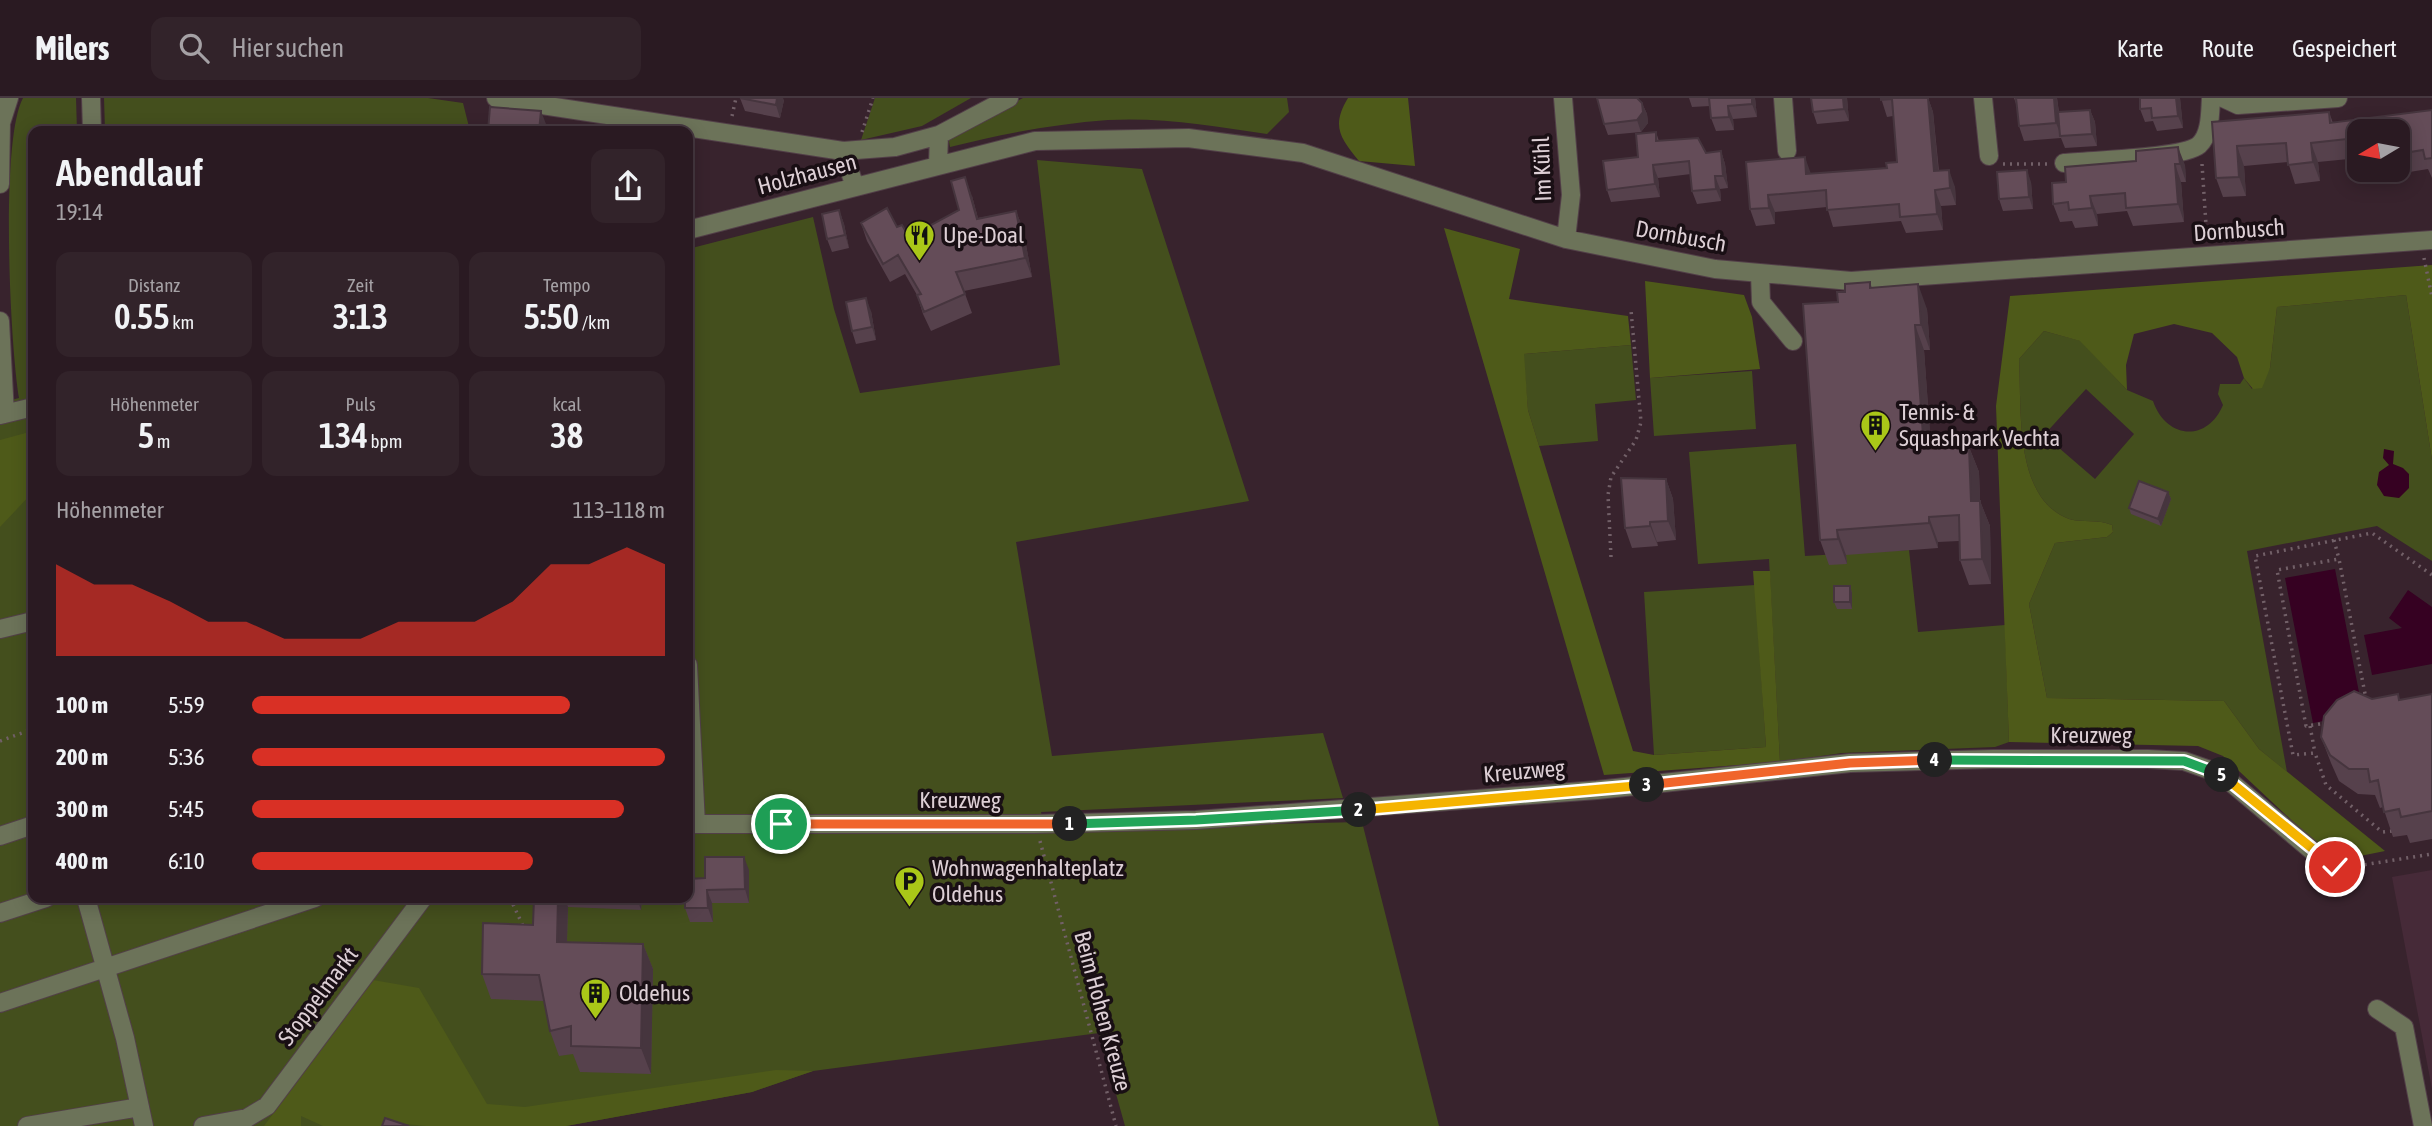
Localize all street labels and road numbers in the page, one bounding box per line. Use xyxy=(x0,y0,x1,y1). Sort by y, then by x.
street label: Im Kühl xyxy=(1528,136,1556,202)
street label: Holzhausen xyxy=(755,148,859,200)
street label: Dornbusch xyxy=(2192,214,2286,246)
street label: Dornbusch xyxy=(1634,215,1728,257)
street label: Kreuzweg xyxy=(2050,722,2132,748)
street label: Kreuzweg xyxy=(1482,754,1566,788)
street label: Kreuzweg xyxy=(919,787,1001,813)
street label: Beim Hohen Kreuze xyxy=(1069,928,1137,1094)
street label: Stoppelmarkt xyxy=(273,942,363,1050)

